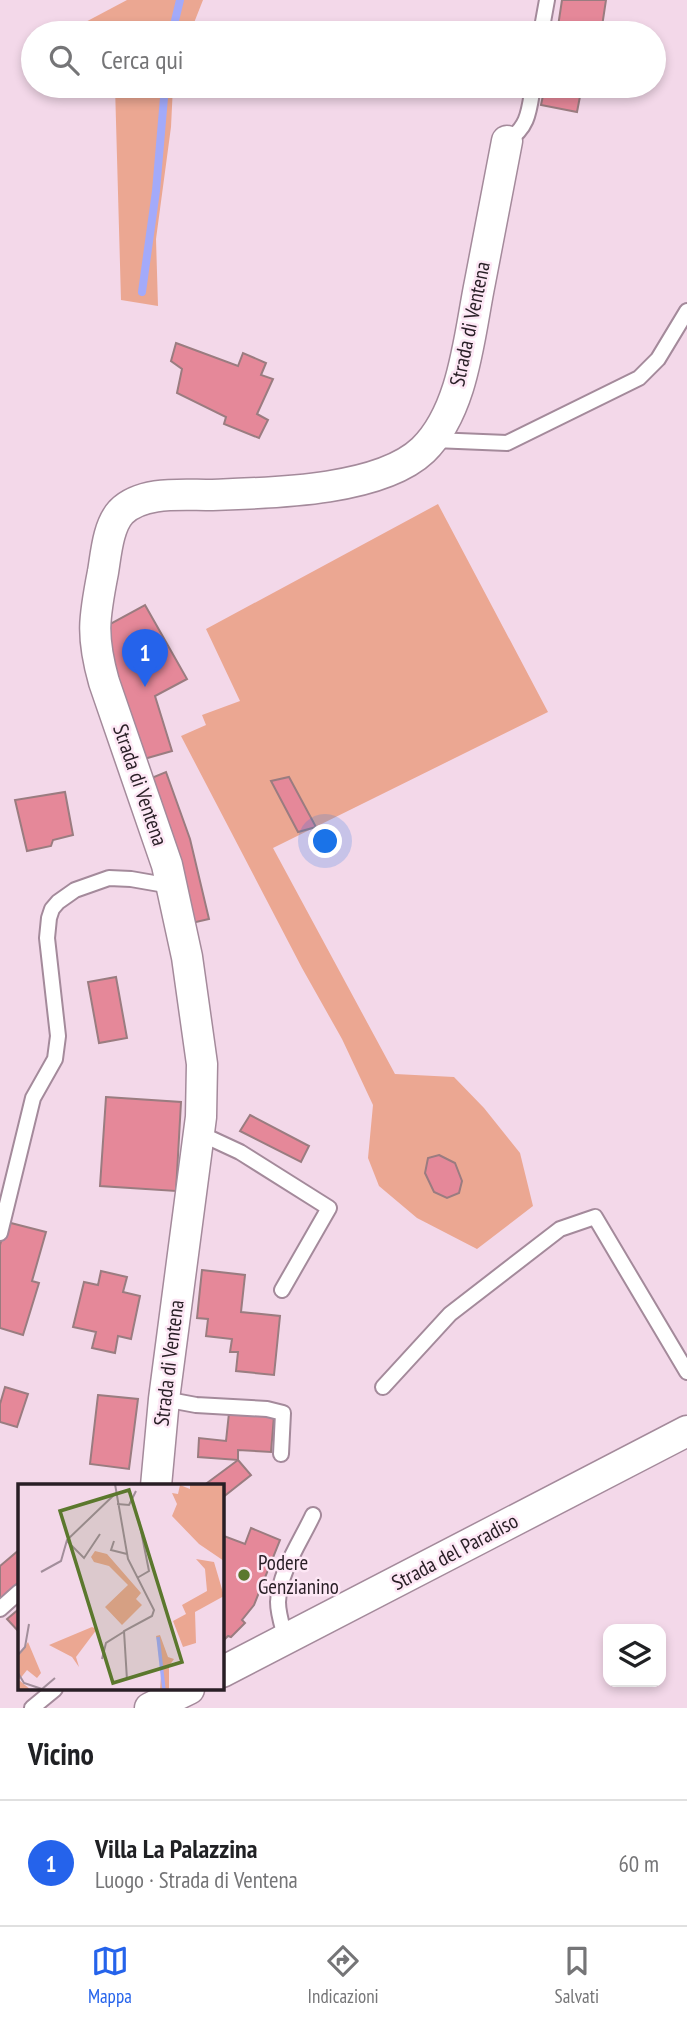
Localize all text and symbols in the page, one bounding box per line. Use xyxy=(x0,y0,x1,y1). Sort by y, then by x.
search box xyxy=(21,21,666,98)
icon: search xyxy=(45,41,83,79)
text: Cerca qui xyxy=(101,43,183,76)
street label: Strada di Ventena xyxy=(443,259,496,389)
pin: 1 xyxy=(122,629,168,687)
street label: Strada di Ventena xyxy=(107,720,174,849)
your location xyxy=(308,824,342,858)
street label: Strada di Ventena xyxy=(147,1298,190,1428)
inset map xyxy=(18,1484,224,1690)
street label: Strada del Paradiso xyxy=(387,1507,523,1596)
place label: Podere Genzianino xyxy=(258,1549,339,1600)
marker: Podere Genzianino xyxy=(236,1567,252,1583)
map controls xyxy=(603,1624,666,1687)
button: layers xyxy=(603,1624,666,1687)
text: Vicino xyxy=(28,1734,94,1773)
text: Villa La Palazzina xyxy=(95,1832,257,1865)
text: 1 xyxy=(46,1849,57,1878)
text: 60 m xyxy=(618,1849,659,1878)
text: Luogo · Strada di Ventena xyxy=(95,1865,298,1894)
tab: Mappa xyxy=(88,1942,132,2008)
tab: Indicazioni xyxy=(308,1942,379,2008)
tab: Salvati xyxy=(555,1942,599,2008)

